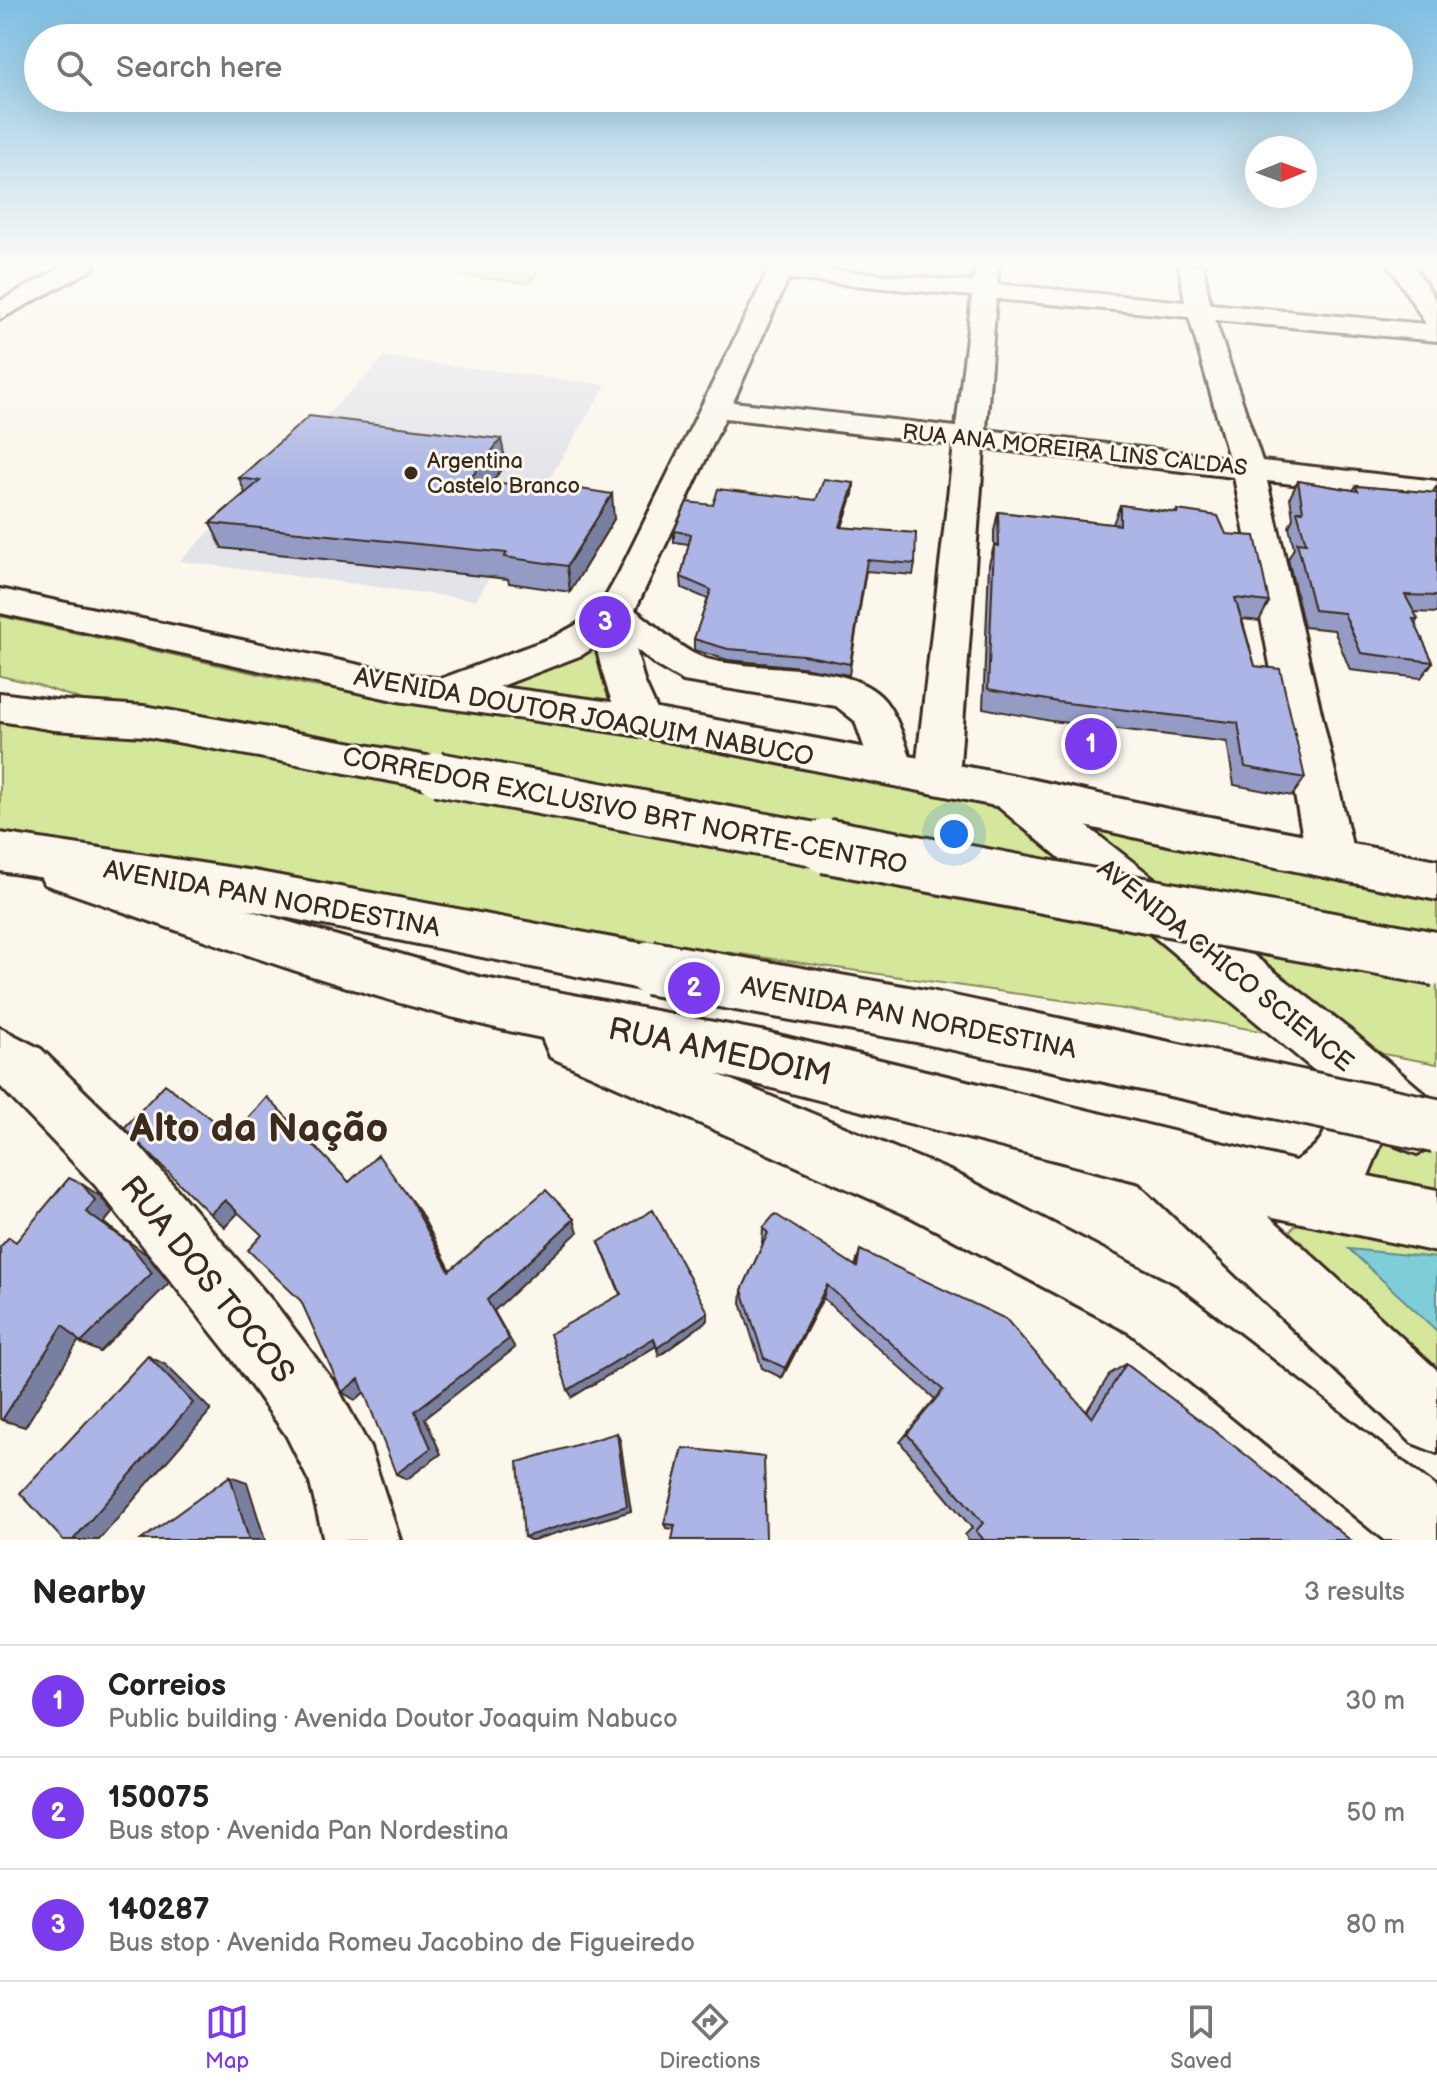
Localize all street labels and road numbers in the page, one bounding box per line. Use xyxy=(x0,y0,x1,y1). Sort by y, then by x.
street label: RUA ANA MOREIRA LINS CALDAS xyxy=(901,419,1249,482)
street label: AVENIDA DOUTOR JOAQUIM NABUCO xyxy=(351,662,816,773)
street label: CORREDOR EXCLUSIVO BRT NORTE-CENTRO xyxy=(340,741,910,882)
street label: AVENIDA CHICO SCIENCE xyxy=(1091,853,1359,1079)
street label: AVENIDA PAN NORDESTINA xyxy=(101,855,442,944)
street label: AVENIDA PAN NORDESTINA xyxy=(738,971,1079,1066)
street label: RUA AMEDOIM xyxy=(605,1010,835,1095)
street label: RUA DOS TOCOS xyxy=(111,1168,302,1391)

